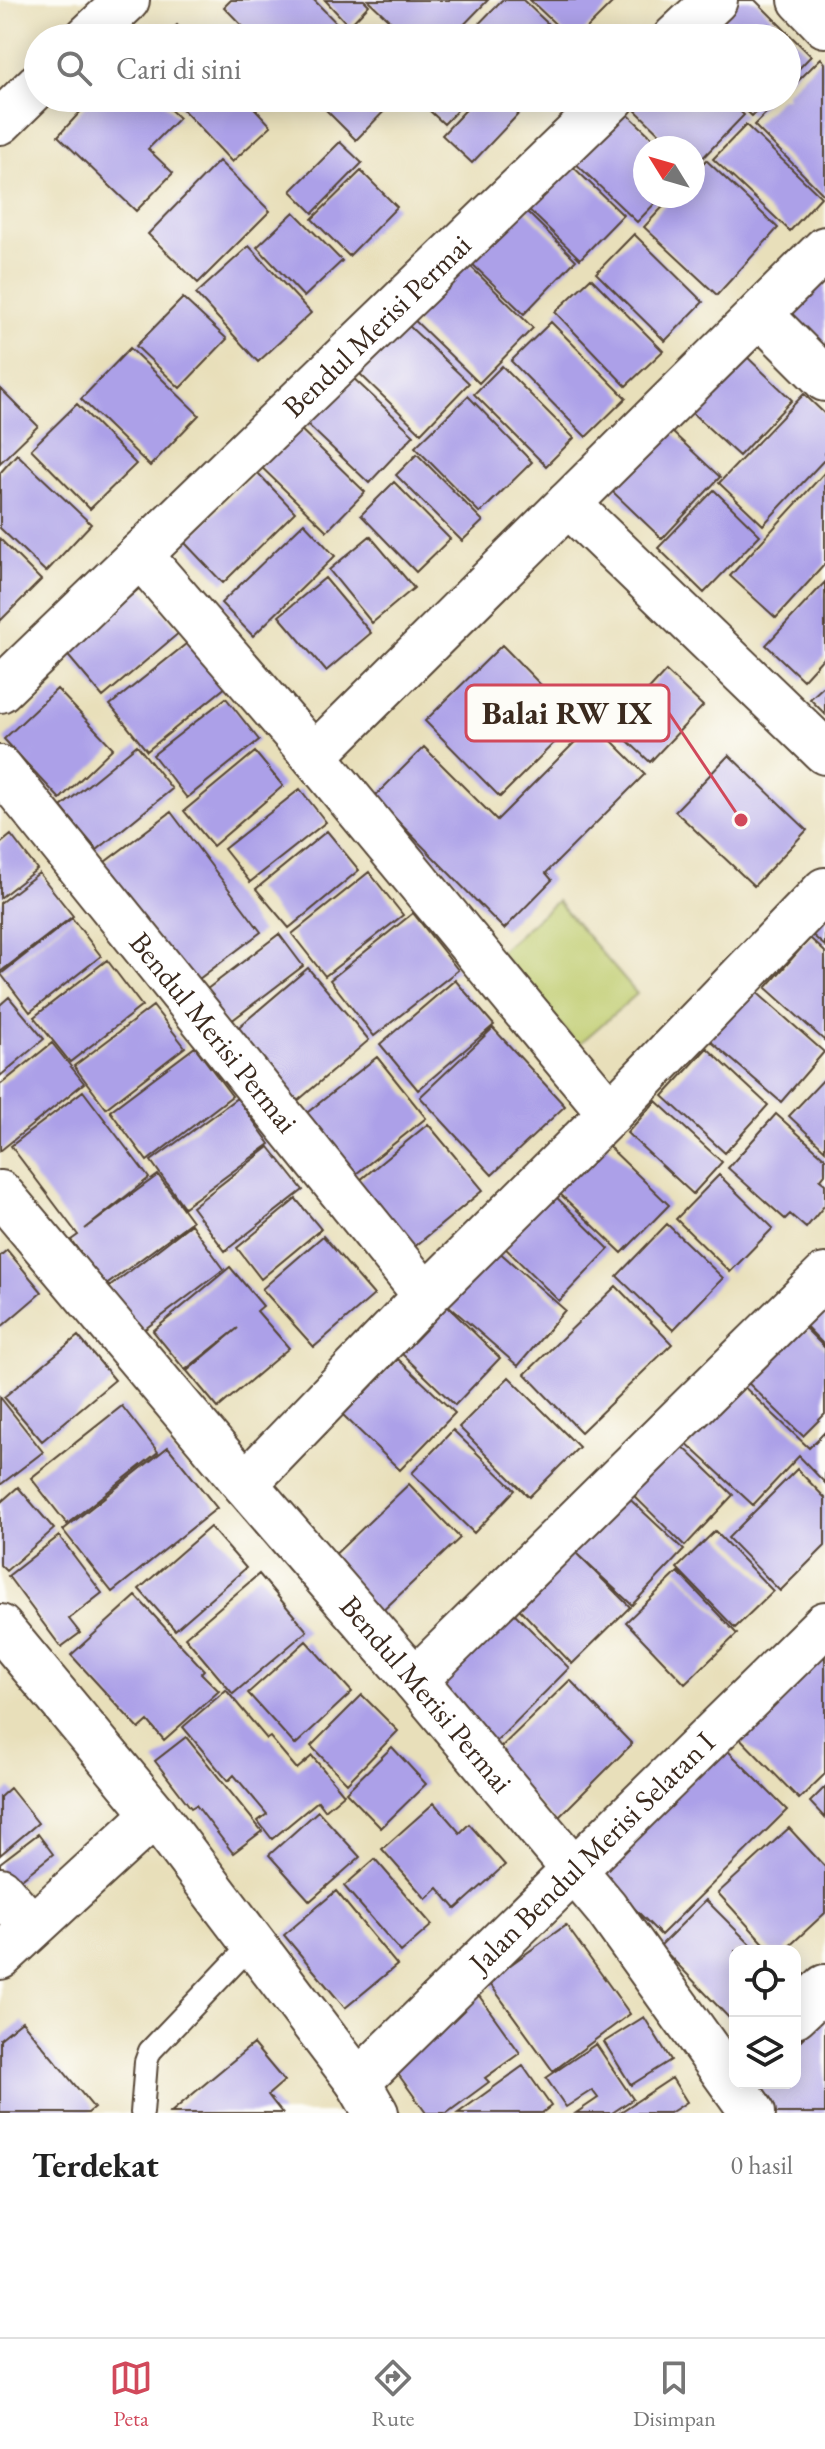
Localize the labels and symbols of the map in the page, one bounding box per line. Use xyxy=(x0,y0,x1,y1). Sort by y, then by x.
north arrow xyxy=(633,136,705,208)
street label: Bendul Merisi Permai xyxy=(274,226,479,426)
callout: Balai RW IX xyxy=(466,685,669,741)
text: Balai RW IX xyxy=(482,692,652,734)
street label: Bendul Merisi Permai xyxy=(121,924,307,1141)
street label: Bendul Merisi Permai xyxy=(331,1587,521,1801)
street label: Jalan Bendul Merisi Selatan I xyxy=(458,1723,723,1983)

